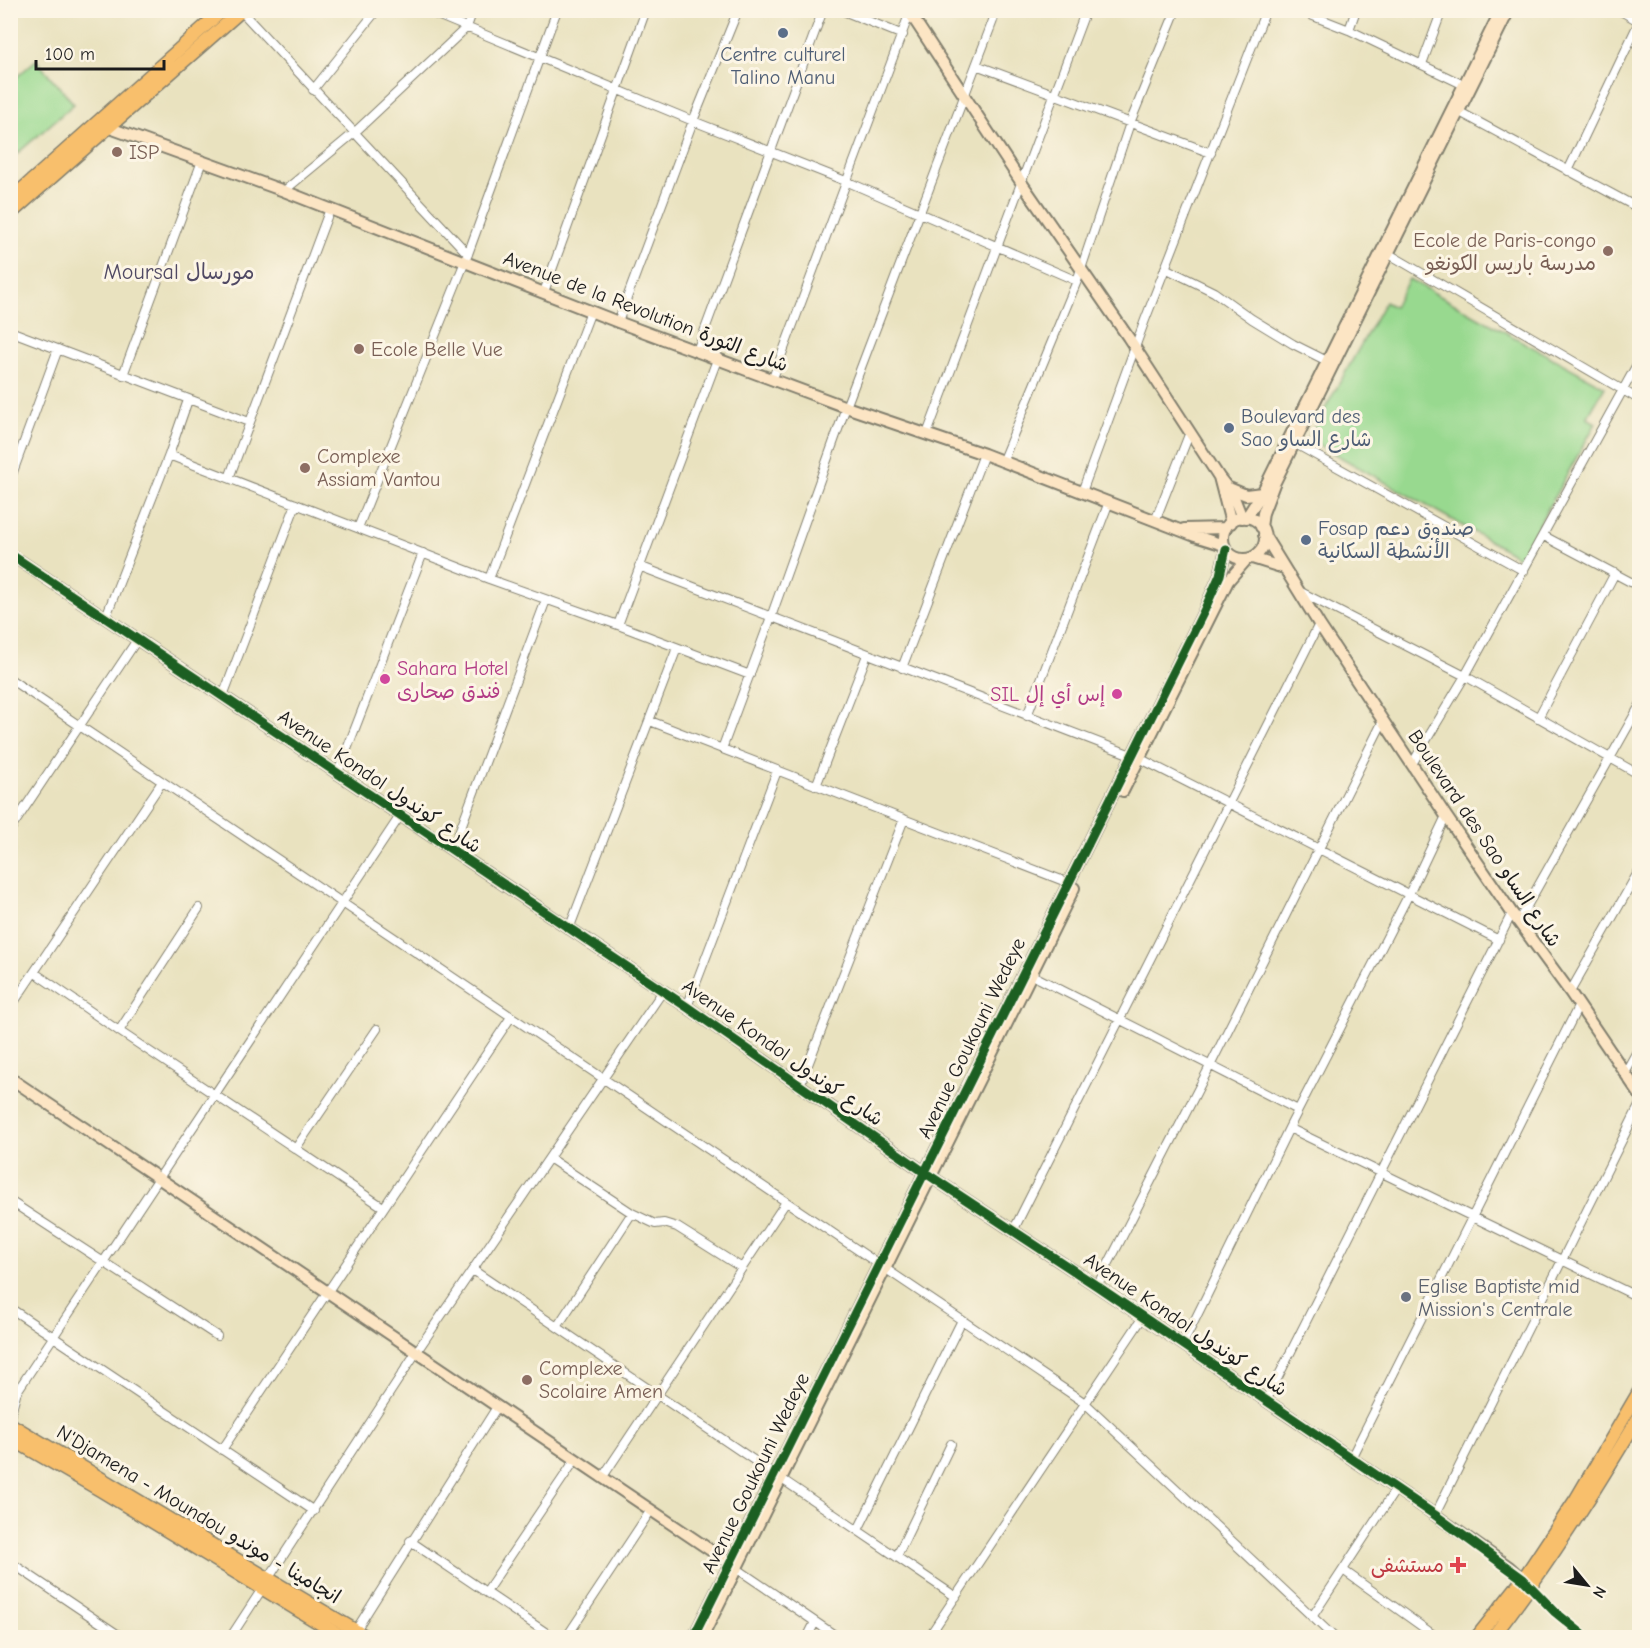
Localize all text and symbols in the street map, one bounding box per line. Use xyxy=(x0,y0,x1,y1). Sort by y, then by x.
marker: Centre culturel Talino Manu xyxy=(776,26,790,40)
scale bar xyxy=(36,33,164,71)
place label: Centre culturel Talino Manu xyxy=(720,43,846,89)
text: 100 m xyxy=(45,44,95,65)
place label: ISP xyxy=(129,141,159,164)
marker: ISP xyxy=(110,145,124,159)
place label: Ecole de Paris-congo مدرسة باريس الكونغو xyxy=(1413,229,1596,276)
marker: Ecole de Paris-congo مدرسة باريس الكونغو xyxy=(1601,244,1615,258)
street label: Avenue de la Revolution شارع الثورة xyxy=(499,246,792,378)
district label: Moursal مورسال xyxy=(103,259,255,286)
place label: Ecole Belle Vue xyxy=(371,338,503,361)
marker: Ecole Belle Vue xyxy=(352,342,366,356)
place label: Boulevard des Sao شارع الساو xyxy=(1241,405,1371,453)
marker: Boulevard des Sao شارع الساو xyxy=(1222,421,1236,435)
place label: Complexe Assiam Vantou xyxy=(317,445,440,491)
marker: Complexe Assiam Vantou xyxy=(298,461,312,475)
place label: Fosap صندوق دعم الأنشطة السكانية xyxy=(1318,517,1474,563)
marker: Fosap صندوق دعم الأنشطة السكانية xyxy=(1299,533,1313,547)
place label: Sahara Hotel فندق صحارى xyxy=(397,657,508,703)
marker: Sahara Hotel فندق صحارى xyxy=(378,672,392,686)
place label: SIL إس أي إل xyxy=(990,683,1105,709)
marker: SIL إس أي إل xyxy=(1110,687,1124,701)
street label: Avenue Kondol شارع كوندول xyxy=(273,705,486,860)
street label: Boulevard des Sao شارع الساو xyxy=(1402,726,1566,952)
street label: Avenue Goukouni Wedeye xyxy=(913,934,1030,1142)
street label: Avenue Kondol شارع كوندول xyxy=(677,974,888,1132)
street label: Avenue Kondol شارع كوندول xyxy=(1079,1248,1292,1403)
place label: Eglise Baptiste mid Mission's Centrale xyxy=(1418,1275,1580,1321)
marker: Eglise Baptiste mid Mission's Centrale xyxy=(1399,1290,1413,1304)
place label: Complexe Scolaire Amen xyxy=(539,1357,663,1403)
street label: Avenue Goukouni Wedeye xyxy=(697,1369,814,1577)
marker: Complexe Scolaire Amen xyxy=(520,1373,534,1387)
street label: N'Djamena - Moundou انجامينا - موندو xyxy=(52,1420,345,1609)
place label: مستشفى xyxy=(1371,1554,1444,1578)
north arrow xyxy=(1557,1555,1617,1615)
marker: مستشفى xyxy=(1449,1556,1467,1574)
text: N xyxy=(1589,1583,1610,1601)

